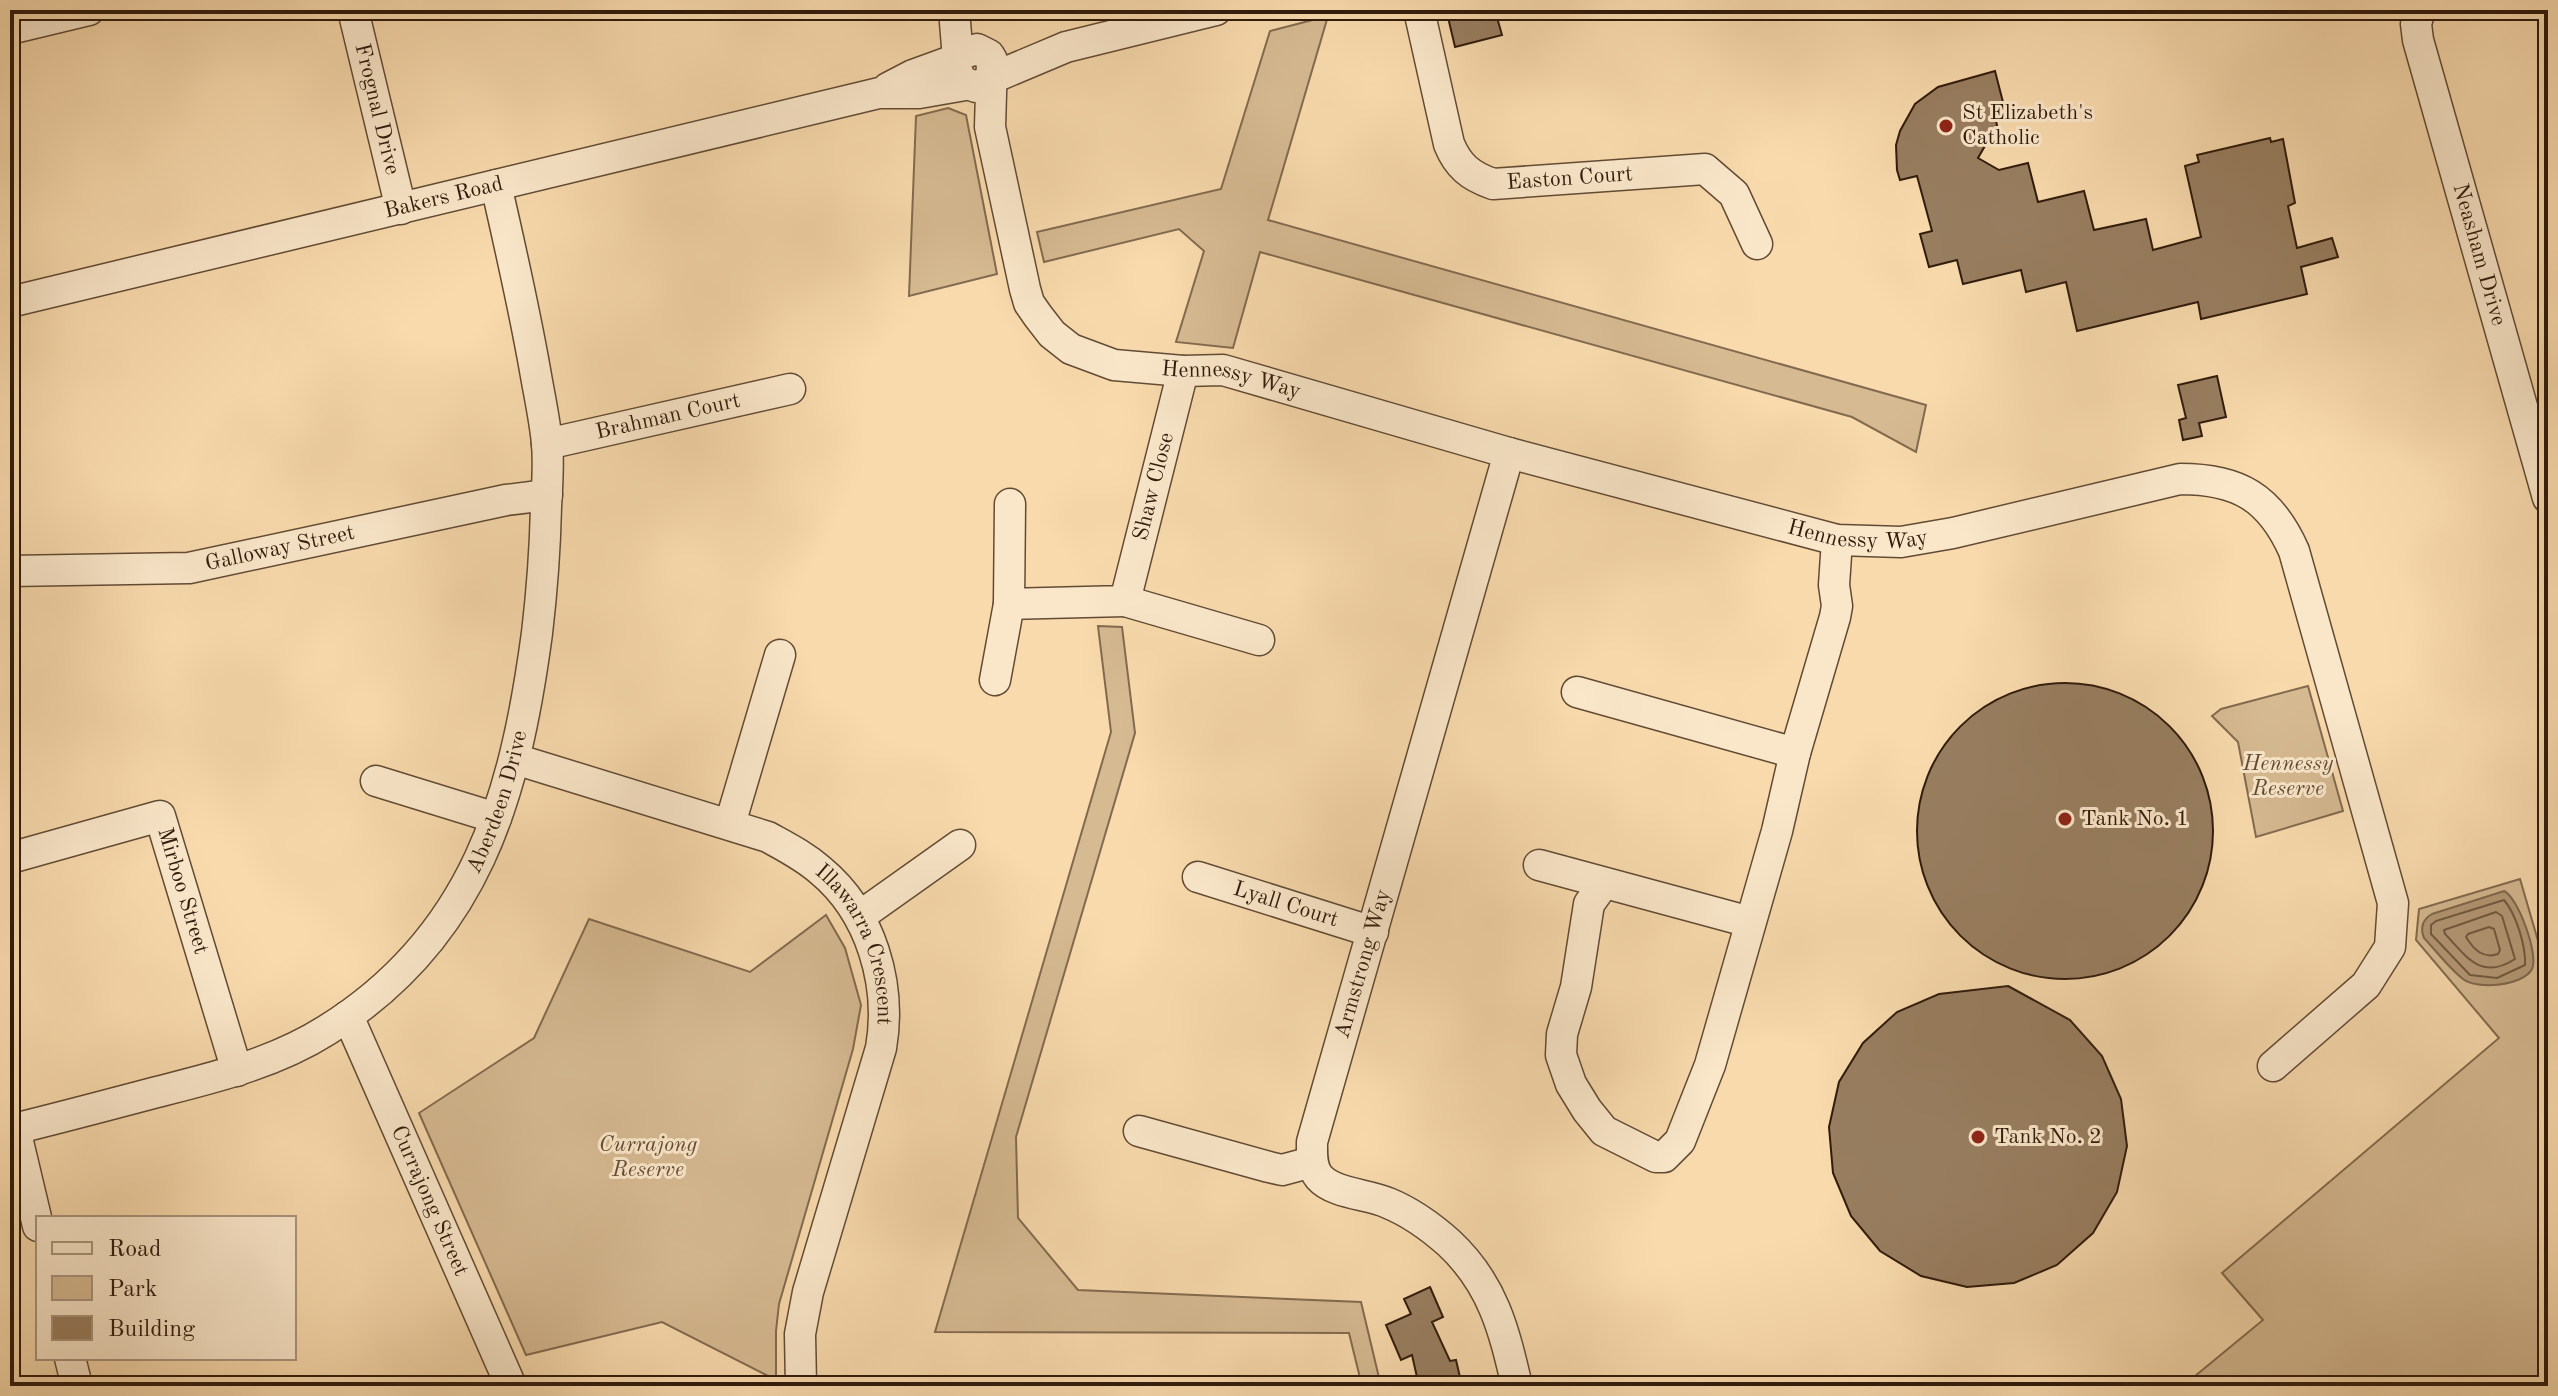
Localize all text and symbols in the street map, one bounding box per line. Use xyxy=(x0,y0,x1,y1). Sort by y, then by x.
street label: Frognal Drive xyxy=(350,41,403,177)
place label: St Elizabeth's Catholic xyxy=(1962,102,2093,149)
marker: St Elizabeth's Catholic xyxy=(1937,117,1955,135)
street label: Easton Court xyxy=(1506,163,1634,194)
street label: Bakers Road xyxy=(382,173,505,223)
street label: Neasham Drive xyxy=(2448,181,2510,328)
street label: Hennessy Way xyxy=(1160,358,1304,403)
street label: Brahman Court xyxy=(594,390,742,444)
street label: Shaw Close xyxy=(1130,430,1178,543)
street label: Hennessy Way xyxy=(1785,516,1930,553)
street label: Galloway Street xyxy=(203,522,357,575)
street label: Aberdeen Drive xyxy=(463,728,531,877)
park label: Hennessy Reserve xyxy=(2242,753,2334,800)
place label: Tank No. 1 xyxy=(2081,808,2189,830)
marker: Tank No. 1 xyxy=(2056,810,2074,828)
street label: Mirboo Street xyxy=(153,825,212,957)
street label: Illawarra Crescent xyxy=(811,860,895,1025)
street label: Lyall Court xyxy=(1231,878,1341,931)
street label: Armstrong Way xyxy=(1331,886,1395,1041)
street label: Currajong Street xyxy=(387,1122,472,1279)
place label: Tank No. 2 xyxy=(1994,1126,2102,1148)
marker: Tank No. 2 xyxy=(1969,1128,1987,1146)
park label: Currajong Reserve xyxy=(599,1134,698,1181)
legend xyxy=(36,1216,296,1360)
text: Road xyxy=(108,1238,161,1262)
text: Park xyxy=(108,1278,157,1302)
text: Building xyxy=(108,1318,195,1342)

